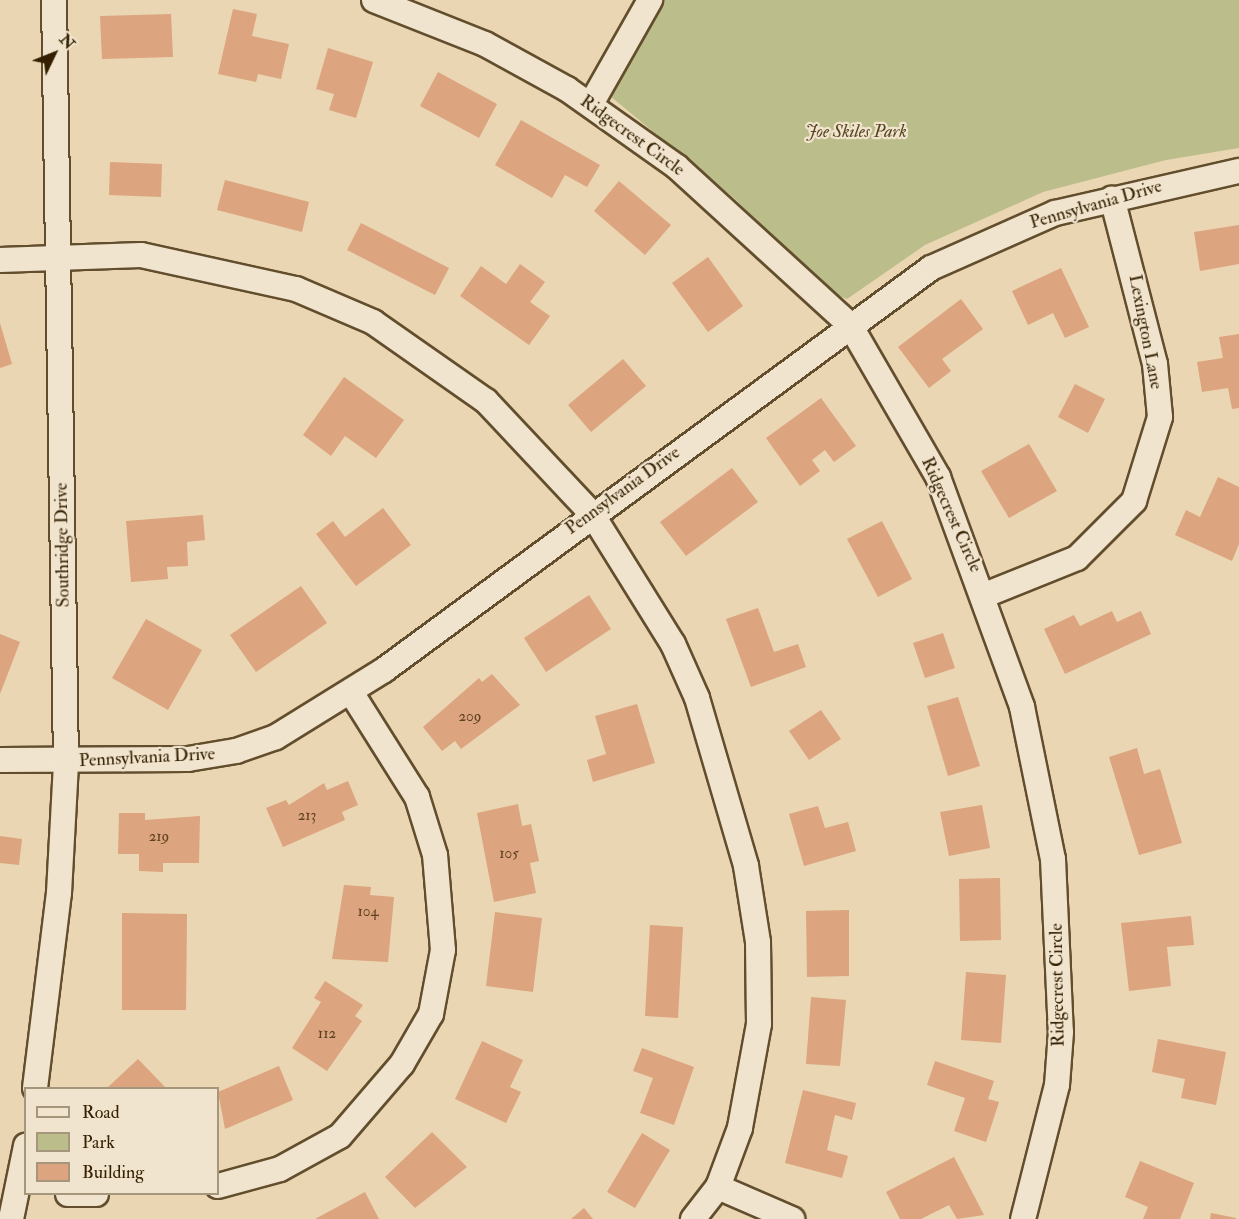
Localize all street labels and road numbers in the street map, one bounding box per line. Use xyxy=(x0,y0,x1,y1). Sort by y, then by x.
street label: Ridgecrest Circle xyxy=(576,91,688,181)
street label: Pennsylvania Drive xyxy=(1028,176,1164,234)
street label: Lexington Lane xyxy=(1123,273,1167,391)
street label: Pennsylvania Drive xyxy=(562,442,684,540)
street label: Ridgecrest Circle xyxy=(916,454,986,576)
street label: Southridge Drive xyxy=(51,482,75,608)
street label: Pennsylvania Drive xyxy=(78,744,216,772)
street label: Ridgecrest Circle xyxy=(1046,923,1070,1047)

